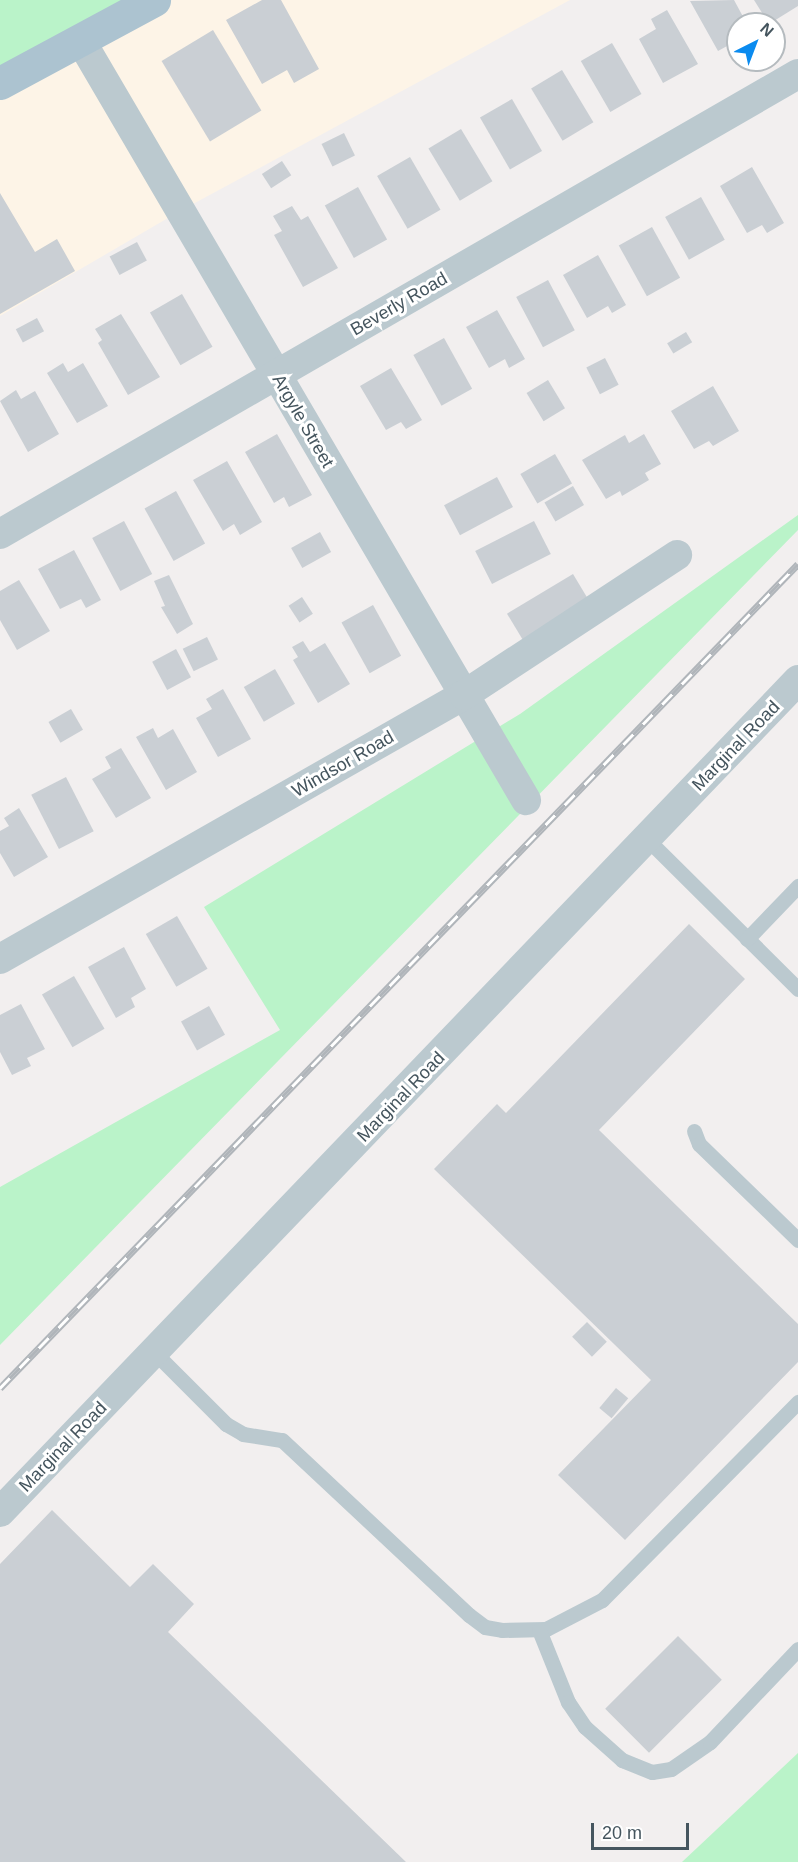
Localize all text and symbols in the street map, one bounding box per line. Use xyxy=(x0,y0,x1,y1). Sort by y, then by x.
north arrow xyxy=(726,12,786,72)
text: N xyxy=(757,20,777,40)
street label: Beverly Road xyxy=(347,268,451,340)
street label: Argyle Street xyxy=(268,371,338,471)
street label: Marginal Road xyxy=(688,696,784,796)
street label: Windsor Road xyxy=(288,726,398,802)
street label: Marginal Road xyxy=(353,1047,449,1147)
street label: Marginal Road xyxy=(15,1397,111,1497)
scale bar xyxy=(594,1811,692,1849)
text: 20 m xyxy=(602,1823,642,1843)

